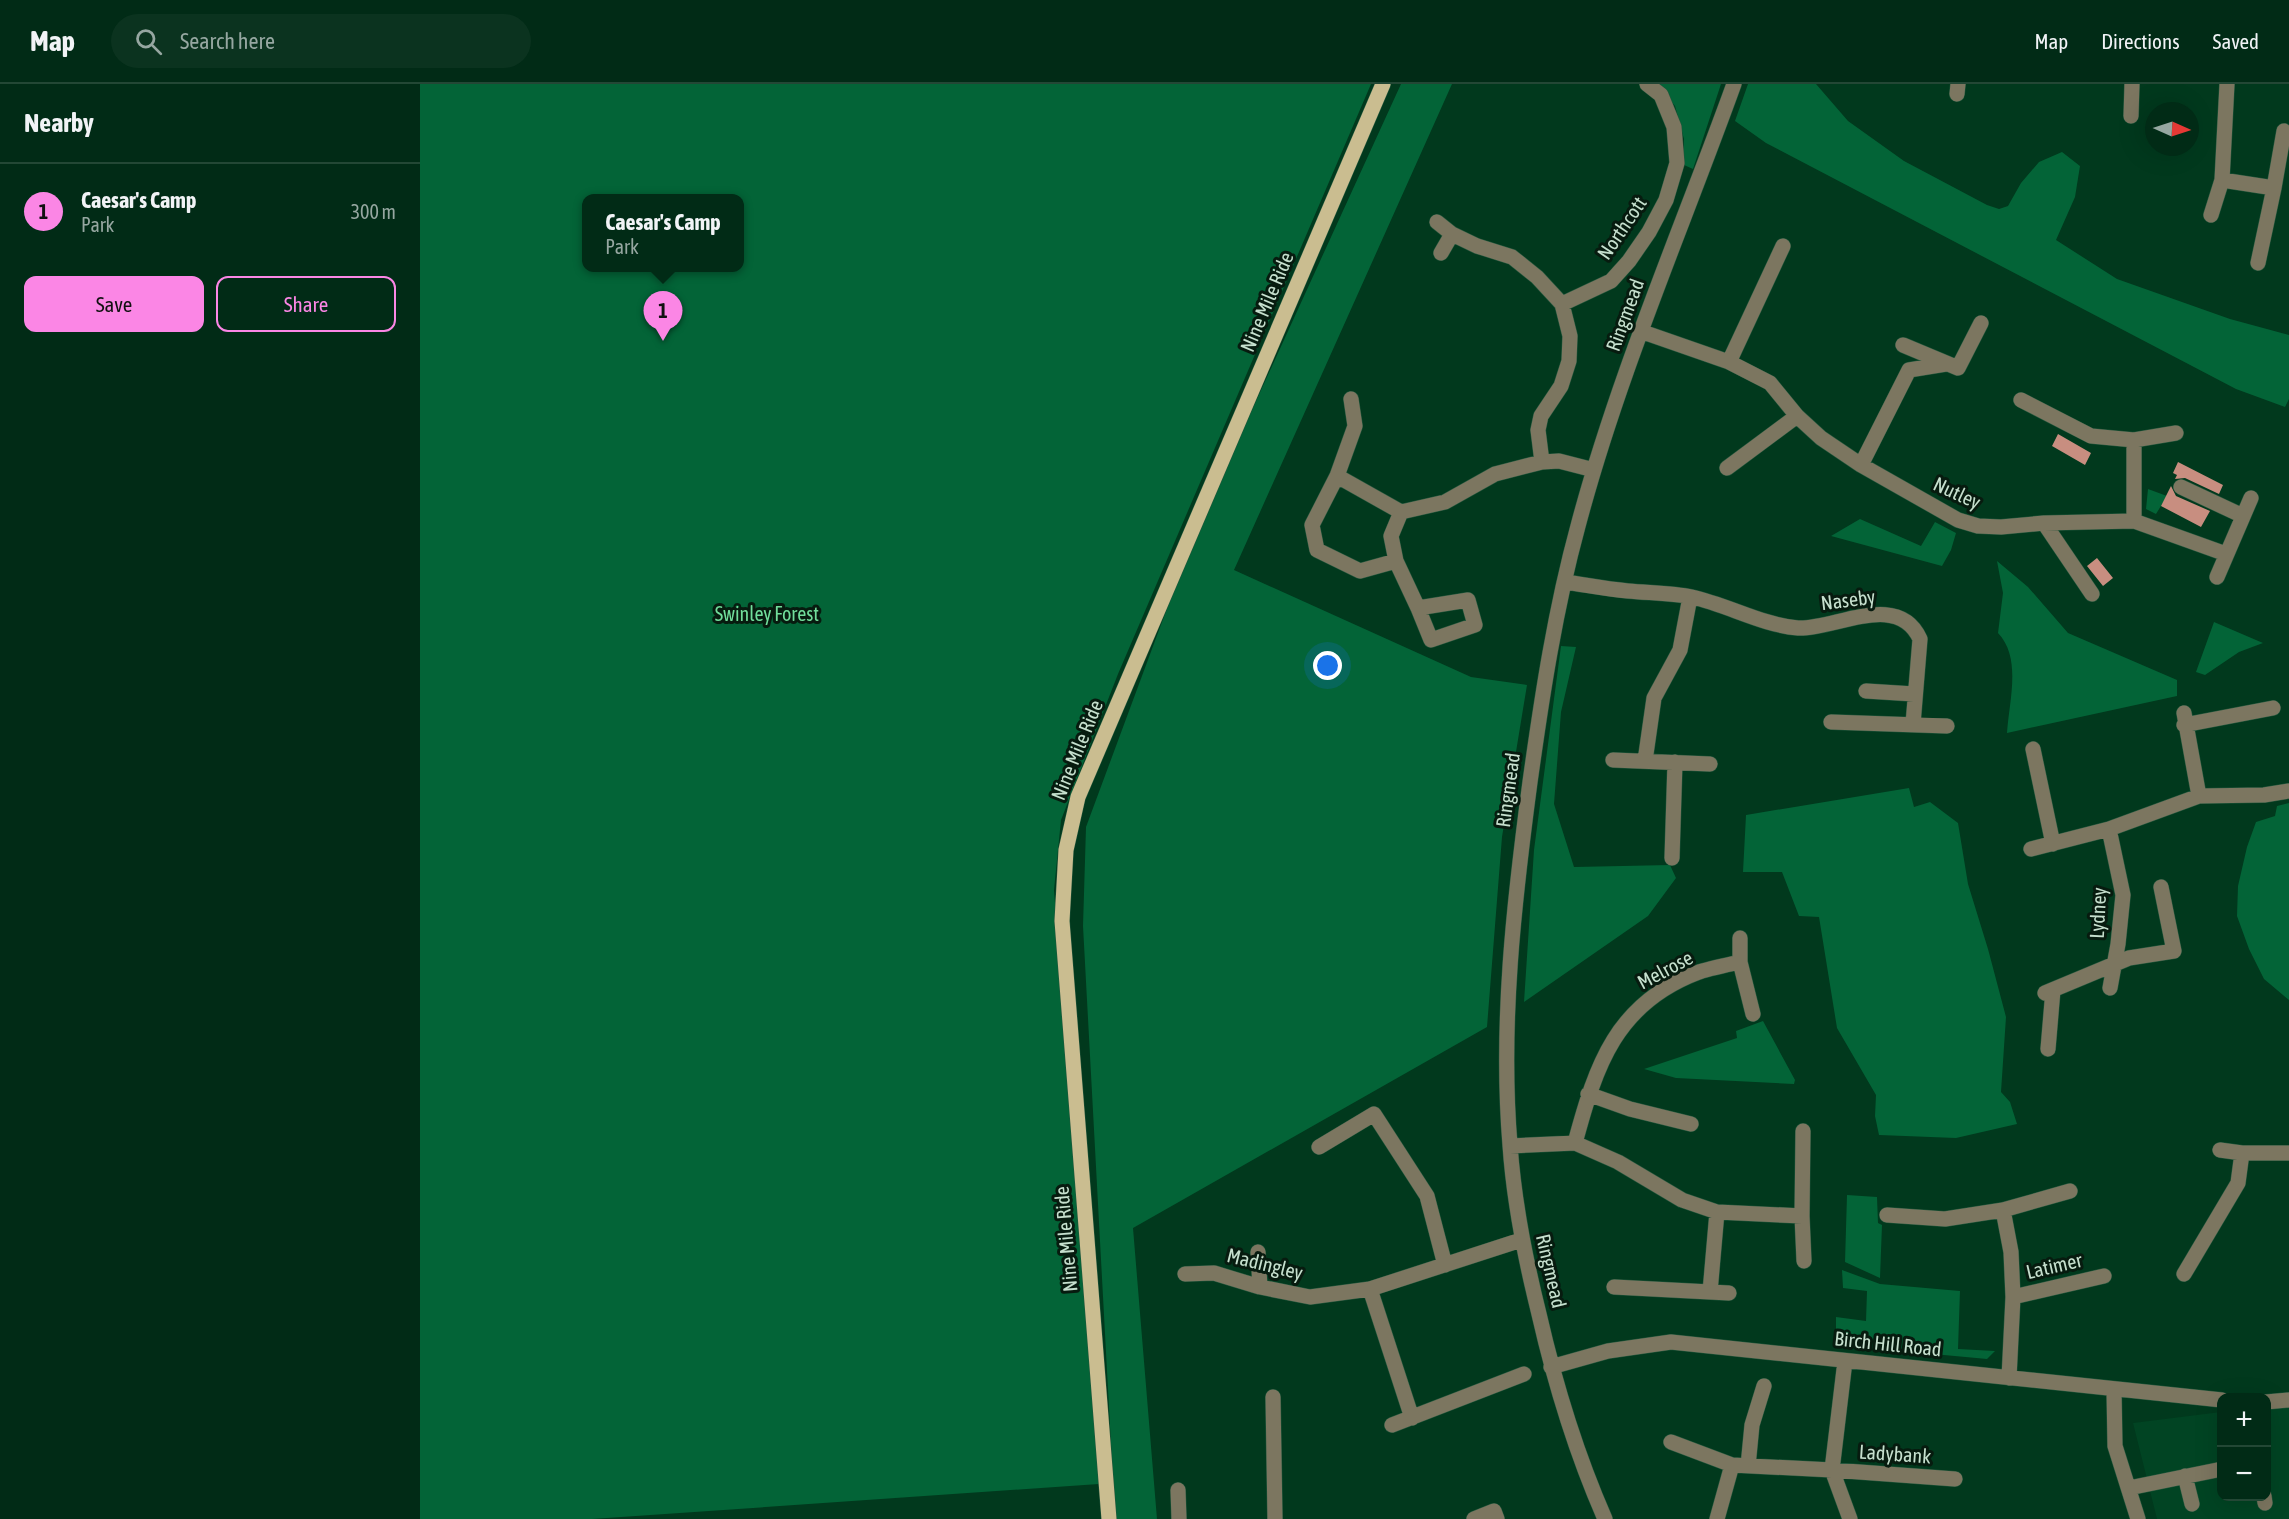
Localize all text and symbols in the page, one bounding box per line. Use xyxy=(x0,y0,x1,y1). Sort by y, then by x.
search box xyxy=(111,14,531,68)
text: Map xyxy=(30,25,75,57)
icon: search xyxy=(132,25,165,58)
text: Search here xyxy=(180,28,275,54)
text: Map xyxy=(2034,29,2068,53)
text: Directions xyxy=(2101,29,2180,53)
text: Saved xyxy=(2213,29,2259,53)
north arrow xyxy=(2145,102,2199,156)
text: Nearby xyxy=(24,108,94,138)
text: Caesar's Camp xyxy=(81,187,196,213)
street label: Northcott xyxy=(1592,192,1651,263)
popup xyxy=(582,194,744,272)
text: 1 xyxy=(39,200,48,223)
text: 300 m xyxy=(351,200,396,223)
text: Caesar's Camp xyxy=(605,209,721,235)
text: Park xyxy=(81,213,114,236)
text: Park xyxy=(605,235,639,258)
street label: Nine Mile Ride xyxy=(1235,249,1298,355)
button: Save xyxy=(24,276,204,332)
button: Share xyxy=(216,276,396,332)
street label: Ringmead xyxy=(1601,276,1648,354)
pin: 1 xyxy=(644,292,682,341)
street label: Nutley xyxy=(1930,472,1984,513)
street label: Naseby xyxy=(1819,585,1877,614)
park label: Swinley Forest xyxy=(715,602,819,625)
your location xyxy=(1313,651,1342,680)
street label: Nine Mile Ride xyxy=(1046,696,1107,803)
street label: Ringmead xyxy=(1491,751,1524,829)
street label: Lydney xyxy=(2085,887,2110,939)
street label: Melrose xyxy=(1633,946,1696,994)
street label: Nine Mile Ride xyxy=(1049,1185,1082,1293)
street label: Ringmead xyxy=(1532,1232,1571,1310)
street label: Madingley xyxy=(1225,1243,1305,1284)
street label: Latimer xyxy=(2024,1248,2085,1283)
street label: Birch Hill Road xyxy=(1833,1326,1943,1361)
map controls xyxy=(2217,1393,2271,1501)
button: + xyxy=(2217,1393,2271,1447)
street label: Ladybank xyxy=(1858,1440,1932,1467)
button: − xyxy=(2217,1447,2271,1501)

